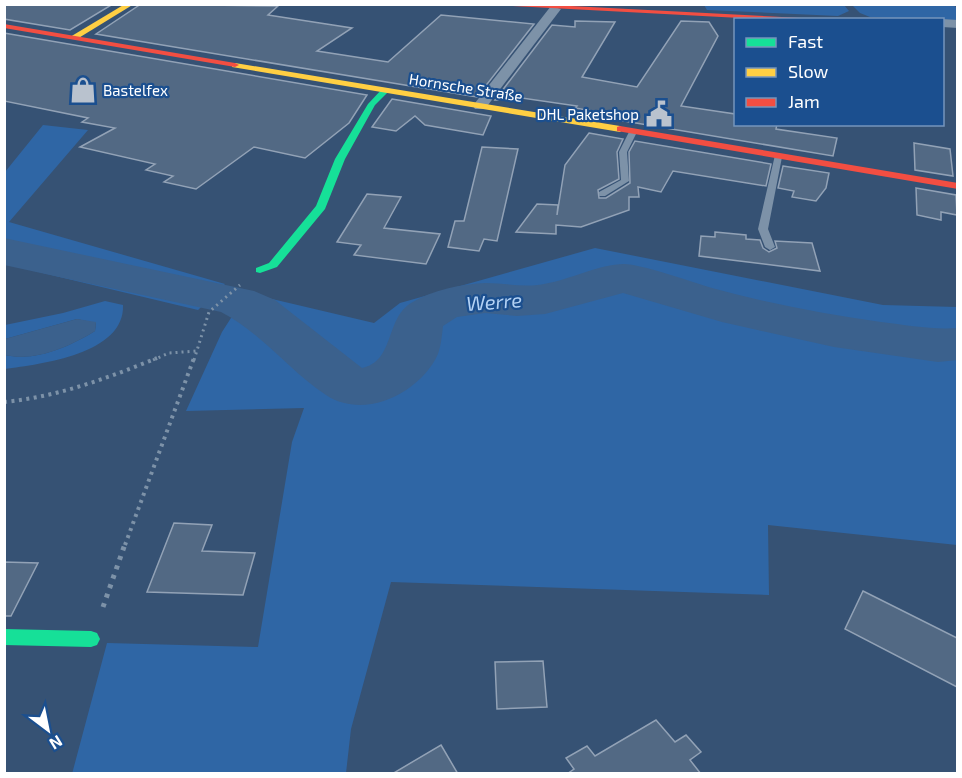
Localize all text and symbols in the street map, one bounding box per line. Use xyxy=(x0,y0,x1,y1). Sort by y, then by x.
legend xyxy=(734,18,944,126)
text: Fast xyxy=(788,30,823,52)
text: Slow xyxy=(788,60,829,82)
street label: Hornsche Straße xyxy=(408,69,524,105)
shop icon: Bastelfex xyxy=(68,75,98,105)
place label: Bastelfex xyxy=(103,81,168,99)
text: Jam xyxy=(788,90,820,112)
public building icon: DHL Paketshop xyxy=(644,99,674,129)
place label: DHL Paketshop xyxy=(537,105,639,123)
water label: Werre xyxy=(465,287,523,315)
north arrow xyxy=(18,700,78,760)
text: N xyxy=(46,732,66,754)

